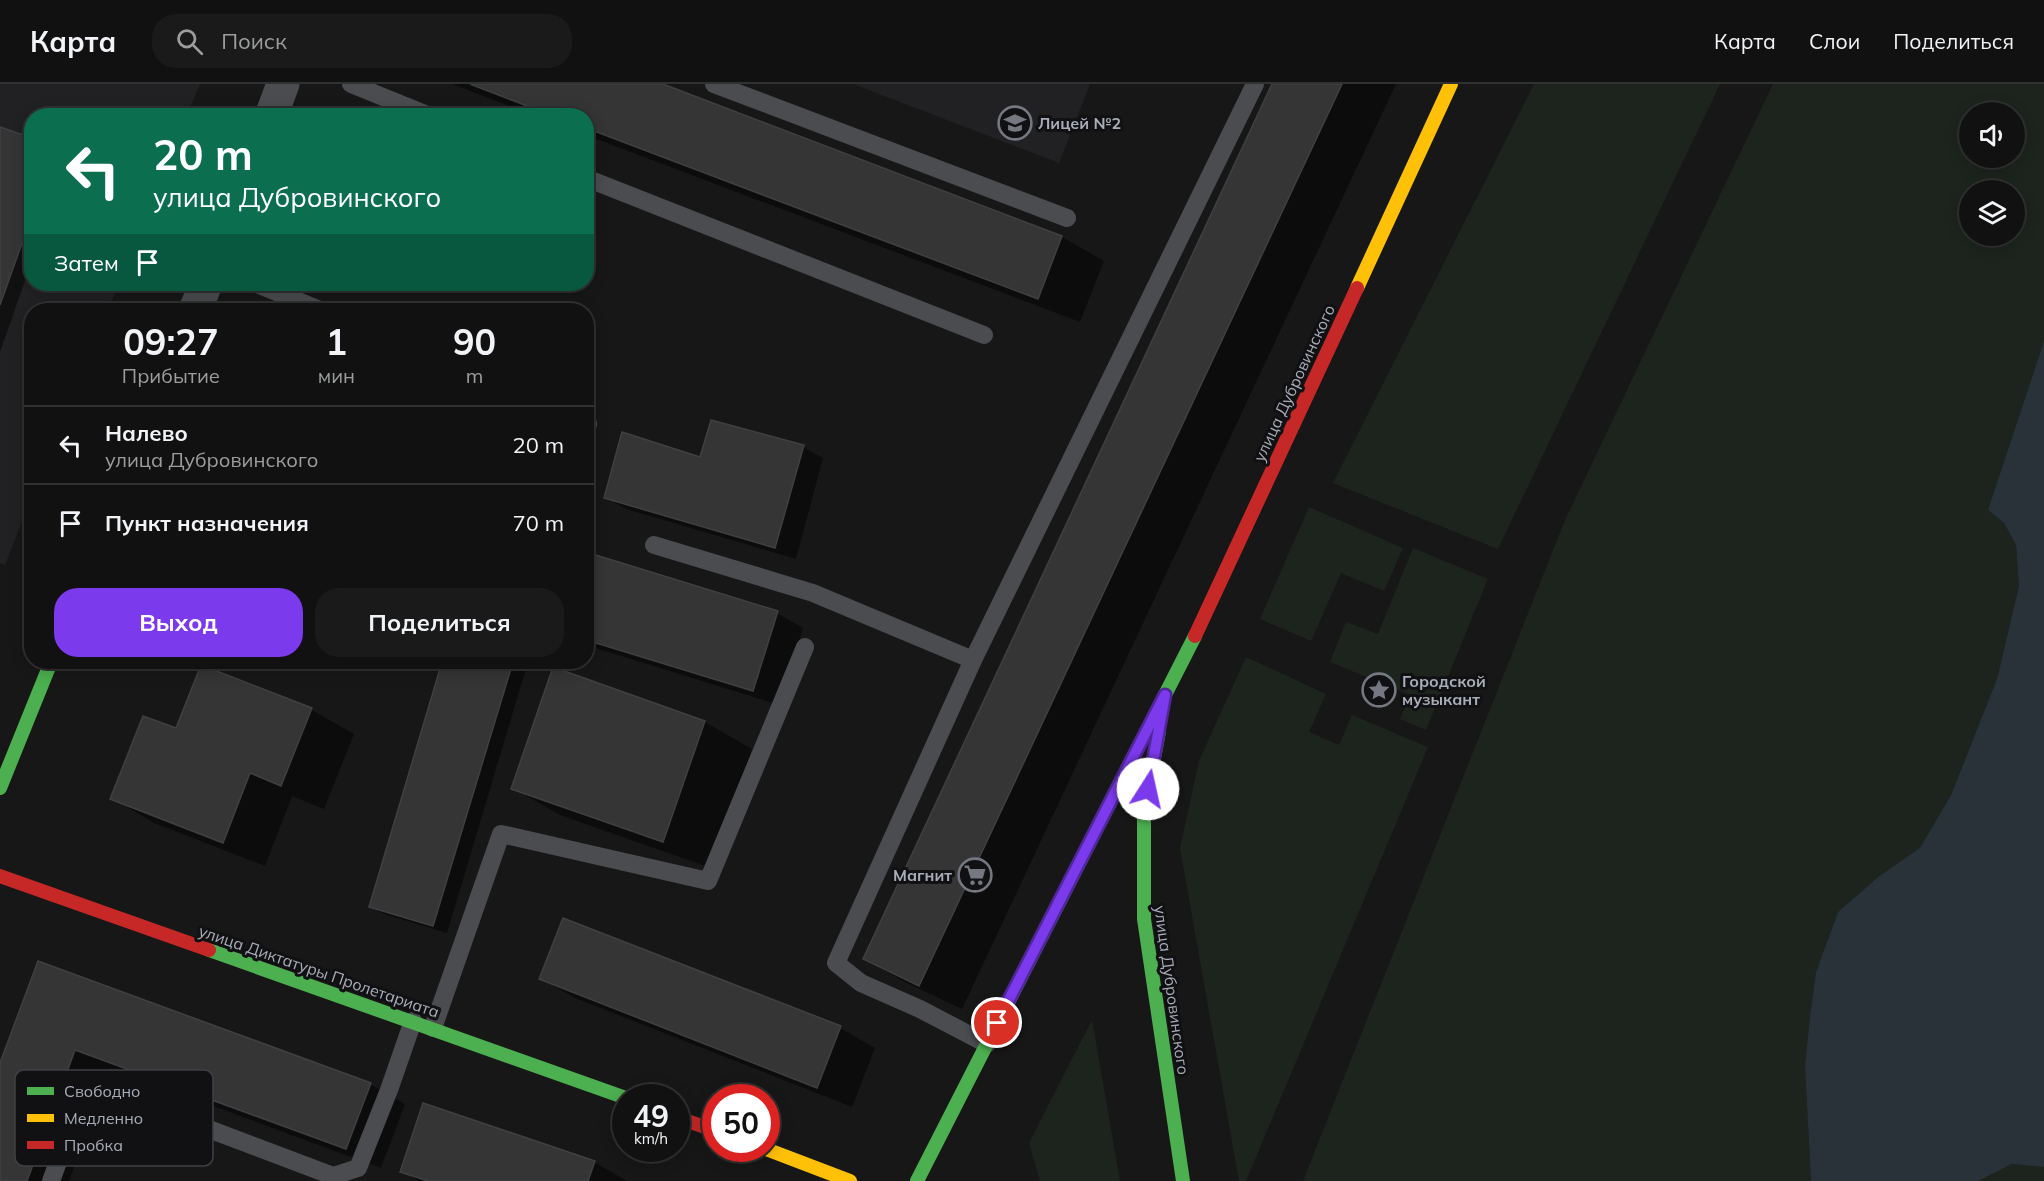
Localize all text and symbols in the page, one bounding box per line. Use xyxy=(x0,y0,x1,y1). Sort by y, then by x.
search box xyxy=(152,14,572,68)
text: Карта xyxy=(30,24,116,59)
icon: search xyxy=(173,25,206,58)
text: Поиск xyxy=(221,27,287,55)
text: Карта xyxy=(1714,28,1776,54)
text: Слои xyxy=(1809,28,1860,54)
text: Поделиться xyxy=(1893,28,2014,54)
map controls xyxy=(1959,102,2025,246)
button: sound xyxy=(1959,102,2025,168)
school or university icon: Лицей №2 xyxy=(997,105,1033,141)
place label: Лицей №2 xyxy=(1038,113,1121,133)
text: 20 m xyxy=(153,128,253,181)
icon: left xyxy=(54,132,132,210)
text: улица Дубровинского xyxy=(153,180,441,214)
button: layers xyxy=(1959,180,2025,246)
icon: arrive xyxy=(131,246,164,279)
text: Затем xyxy=(54,249,119,277)
street label: улица Дубровинского xyxy=(1249,301,1339,465)
text: 09:27 xyxy=(123,319,219,364)
text: 1 xyxy=(326,319,347,364)
text: 90 xyxy=(453,319,496,364)
text: Прибытие xyxy=(122,363,220,388)
text: мин xyxy=(318,363,355,388)
text: m xyxy=(466,363,483,388)
text: Налево xyxy=(105,419,188,447)
icon: left xyxy=(54,429,87,462)
text: 20 m xyxy=(513,431,564,459)
text: улица Дубровинского xyxy=(105,447,318,472)
icon: arrive xyxy=(54,507,87,540)
text: Пункт назначения xyxy=(105,509,309,537)
text: 70 m xyxy=(513,509,564,537)
button: Выход xyxy=(54,588,303,657)
button: Поделиться xyxy=(315,588,564,657)
place label: Городской музыкант xyxy=(1402,671,1486,709)
place icon: Городской музыкант xyxy=(1361,672,1397,708)
position arrow xyxy=(1116,757,1180,821)
supermarket icon: Магнит xyxy=(957,857,993,893)
place label: Магнит xyxy=(893,865,952,885)
street label: улица Дубровинского xyxy=(1150,904,1194,1076)
street label: улица Диктатуры Пролетариата xyxy=(196,920,442,1022)
pin xyxy=(971,997,1022,1048)
icon: arrive xyxy=(980,1006,1013,1039)
legend xyxy=(15,1070,213,1166)
text: Свободно xyxy=(64,1081,140,1101)
speed limit sign: 50 xyxy=(702,1084,780,1162)
text: 49 xyxy=(633,1097,669,1135)
text: Медленно xyxy=(64,1108,143,1128)
text: km/h xyxy=(634,1129,668,1148)
text: Пробка xyxy=(64,1135,123,1155)

